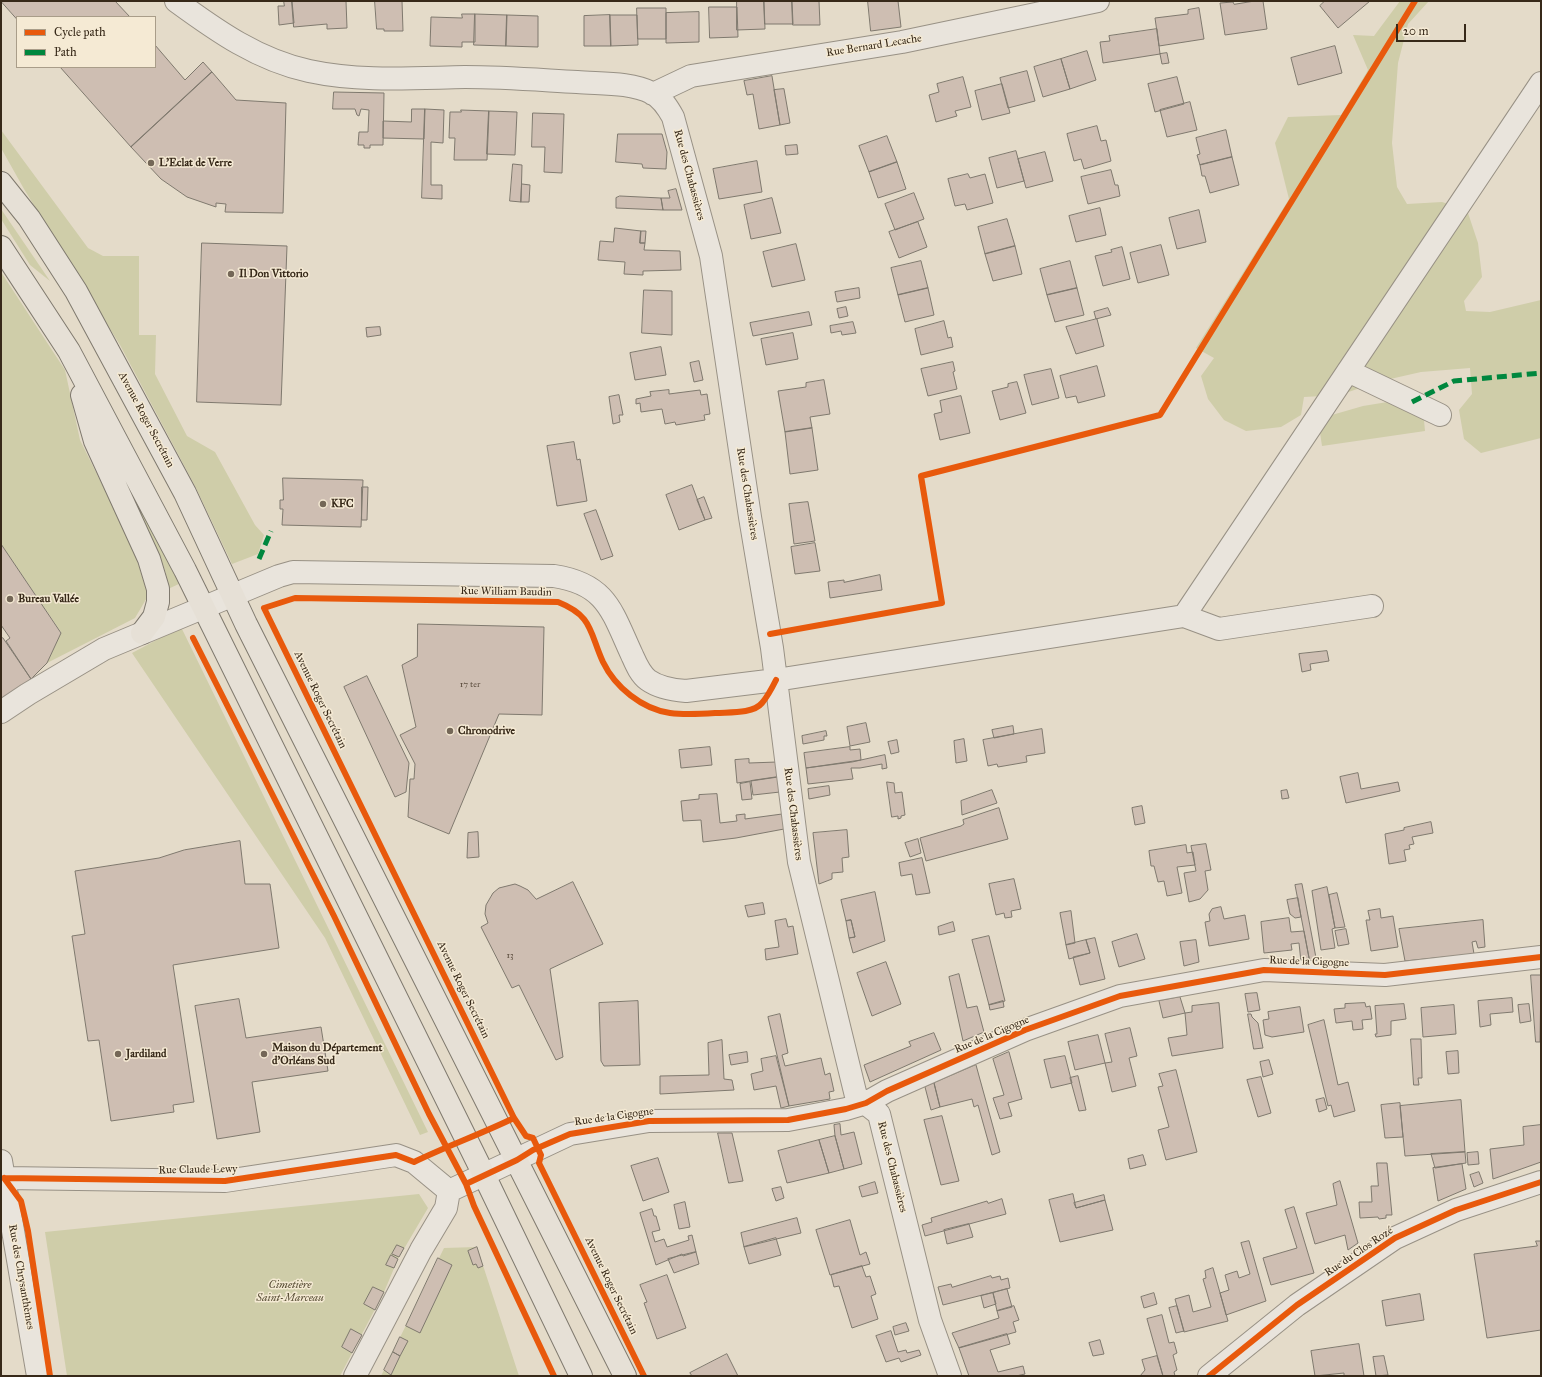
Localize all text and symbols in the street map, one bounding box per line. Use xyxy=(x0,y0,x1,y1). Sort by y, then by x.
legend xyxy=(16,16,156,68)
scale bar xyxy=(1398,16,1468,42)
text: 20 m xyxy=(1403,24,1429,38)
text: Cycle path xyxy=(54,25,106,39)
street label: Rue Bernard Lecache xyxy=(825,32,923,60)
text: Path xyxy=(54,45,77,59)
street label: Rue des Chabassières xyxy=(671,128,707,222)
place label: L'Eclat de Verre xyxy=(159,156,232,170)
marker: L'Eclat de Verre xyxy=(146,158,156,168)
place label: Il Don Vittorio xyxy=(239,267,308,281)
marker: Il Don Vittorio xyxy=(226,269,236,279)
street label: Avenue Roger Secrétain xyxy=(115,370,177,470)
street label: Rue des Chabassières xyxy=(733,447,761,541)
place label: KFC xyxy=(331,497,353,511)
marker: KFC xyxy=(318,499,328,509)
street label: Rue William Baudin xyxy=(460,585,552,599)
place label: Bureau Vallée xyxy=(18,592,79,606)
marker: Bureau Vallée xyxy=(5,594,15,604)
street label: Avenue Roger Secrétain xyxy=(291,649,349,751)
house number: 17 ter xyxy=(460,680,480,690)
place label: Chronodrive xyxy=(458,724,515,738)
marker: Chronodrive xyxy=(445,726,455,736)
street label: Rue des Chabassières xyxy=(781,767,805,861)
street label: Avenue Roger Secrétain xyxy=(434,939,492,1041)
house number: 13 xyxy=(506,951,514,961)
street label: Rue de la Cigogne xyxy=(1269,954,1349,970)
street label: Rue de la Cigogne xyxy=(953,1013,1031,1057)
place label: Maison du Département d’Orléans Sud xyxy=(272,1041,382,1067)
place label: Jardiland xyxy=(126,1047,167,1061)
marker: Jardiland xyxy=(113,1049,123,1059)
marker: Maison du Département d’Orléans Sud xyxy=(259,1049,269,1059)
street label: Rue de la Cigogne xyxy=(574,1105,654,1129)
street label: Rue des Chabassières xyxy=(874,1120,910,1214)
street label: Rue Claude Lewy xyxy=(158,1163,238,1177)
street label: Rue des Chrysanthèmes xyxy=(5,1223,37,1331)
street label: Rue du Clos Rozé xyxy=(1322,1224,1396,1280)
street label: Avenue Roger Secrétain xyxy=(582,1235,640,1337)
park label: Cimetière Saint-Marceau xyxy=(256,1278,324,1304)

